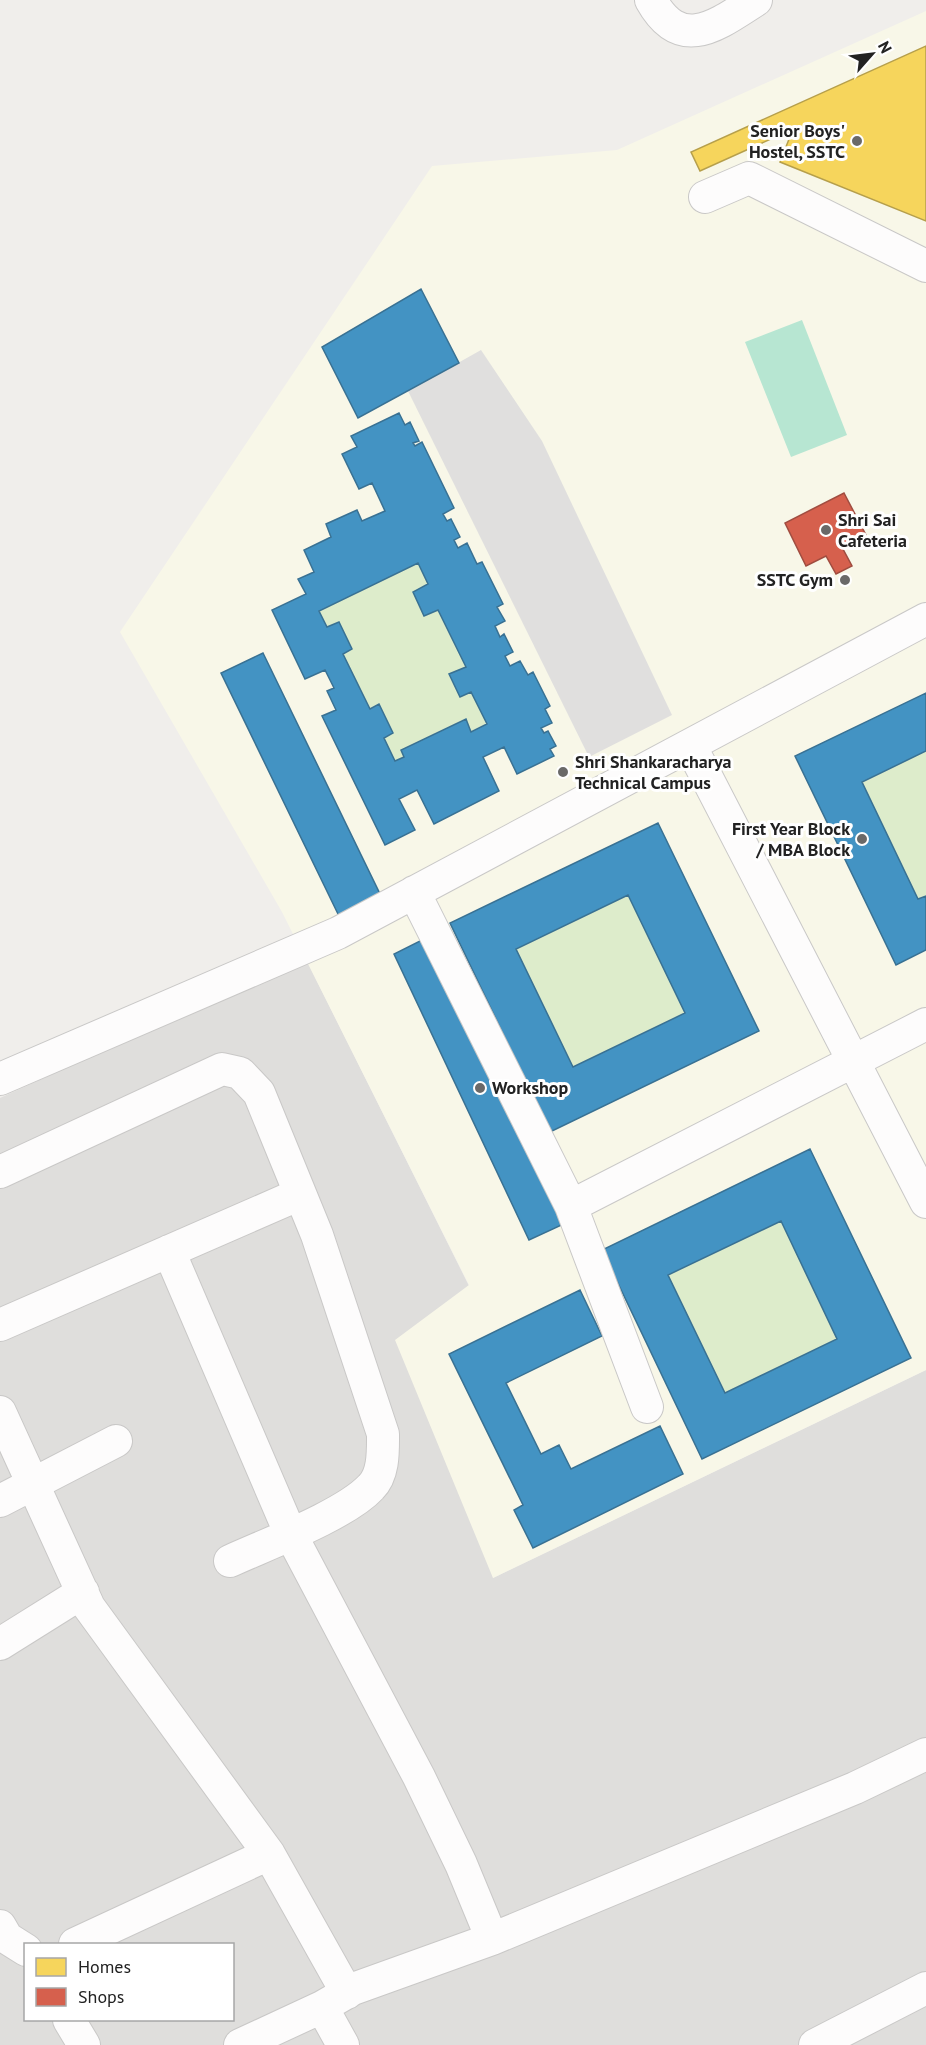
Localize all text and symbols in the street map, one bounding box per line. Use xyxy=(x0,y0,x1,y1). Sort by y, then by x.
north arrow xyxy=(842,24,902,84)
text: N xyxy=(874,38,897,56)
place label: Senior Boys' Hostel, SSTC xyxy=(749,119,845,163)
marker: Senior Boys' Hostel, SSTC xyxy=(850,134,864,148)
place label: Shri Sai Cafeteria xyxy=(838,508,907,552)
marker: Shri Sai Cafeteria xyxy=(819,523,833,537)
place label: SSTC Gym xyxy=(757,568,833,591)
marker: SSTC Gym xyxy=(838,573,852,587)
place label: Shri Shankaracharya Technical Campus xyxy=(575,750,732,794)
marker: Shri Shankaracharya Technical Campus xyxy=(556,765,570,779)
place label: First Year Block / MBA Block xyxy=(732,817,850,861)
marker: First Year Block / MBA Block xyxy=(855,832,869,846)
place label: Workshop xyxy=(492,1076,568,1099)
marker: Workshop xyxy=(473,1081,487,1095)
legend xyxy=(24,1943,234,2021)
text: Homes xyxy=(78,1955,131,1978)
text: Shops xyxy=(78,1985,124,2008)

